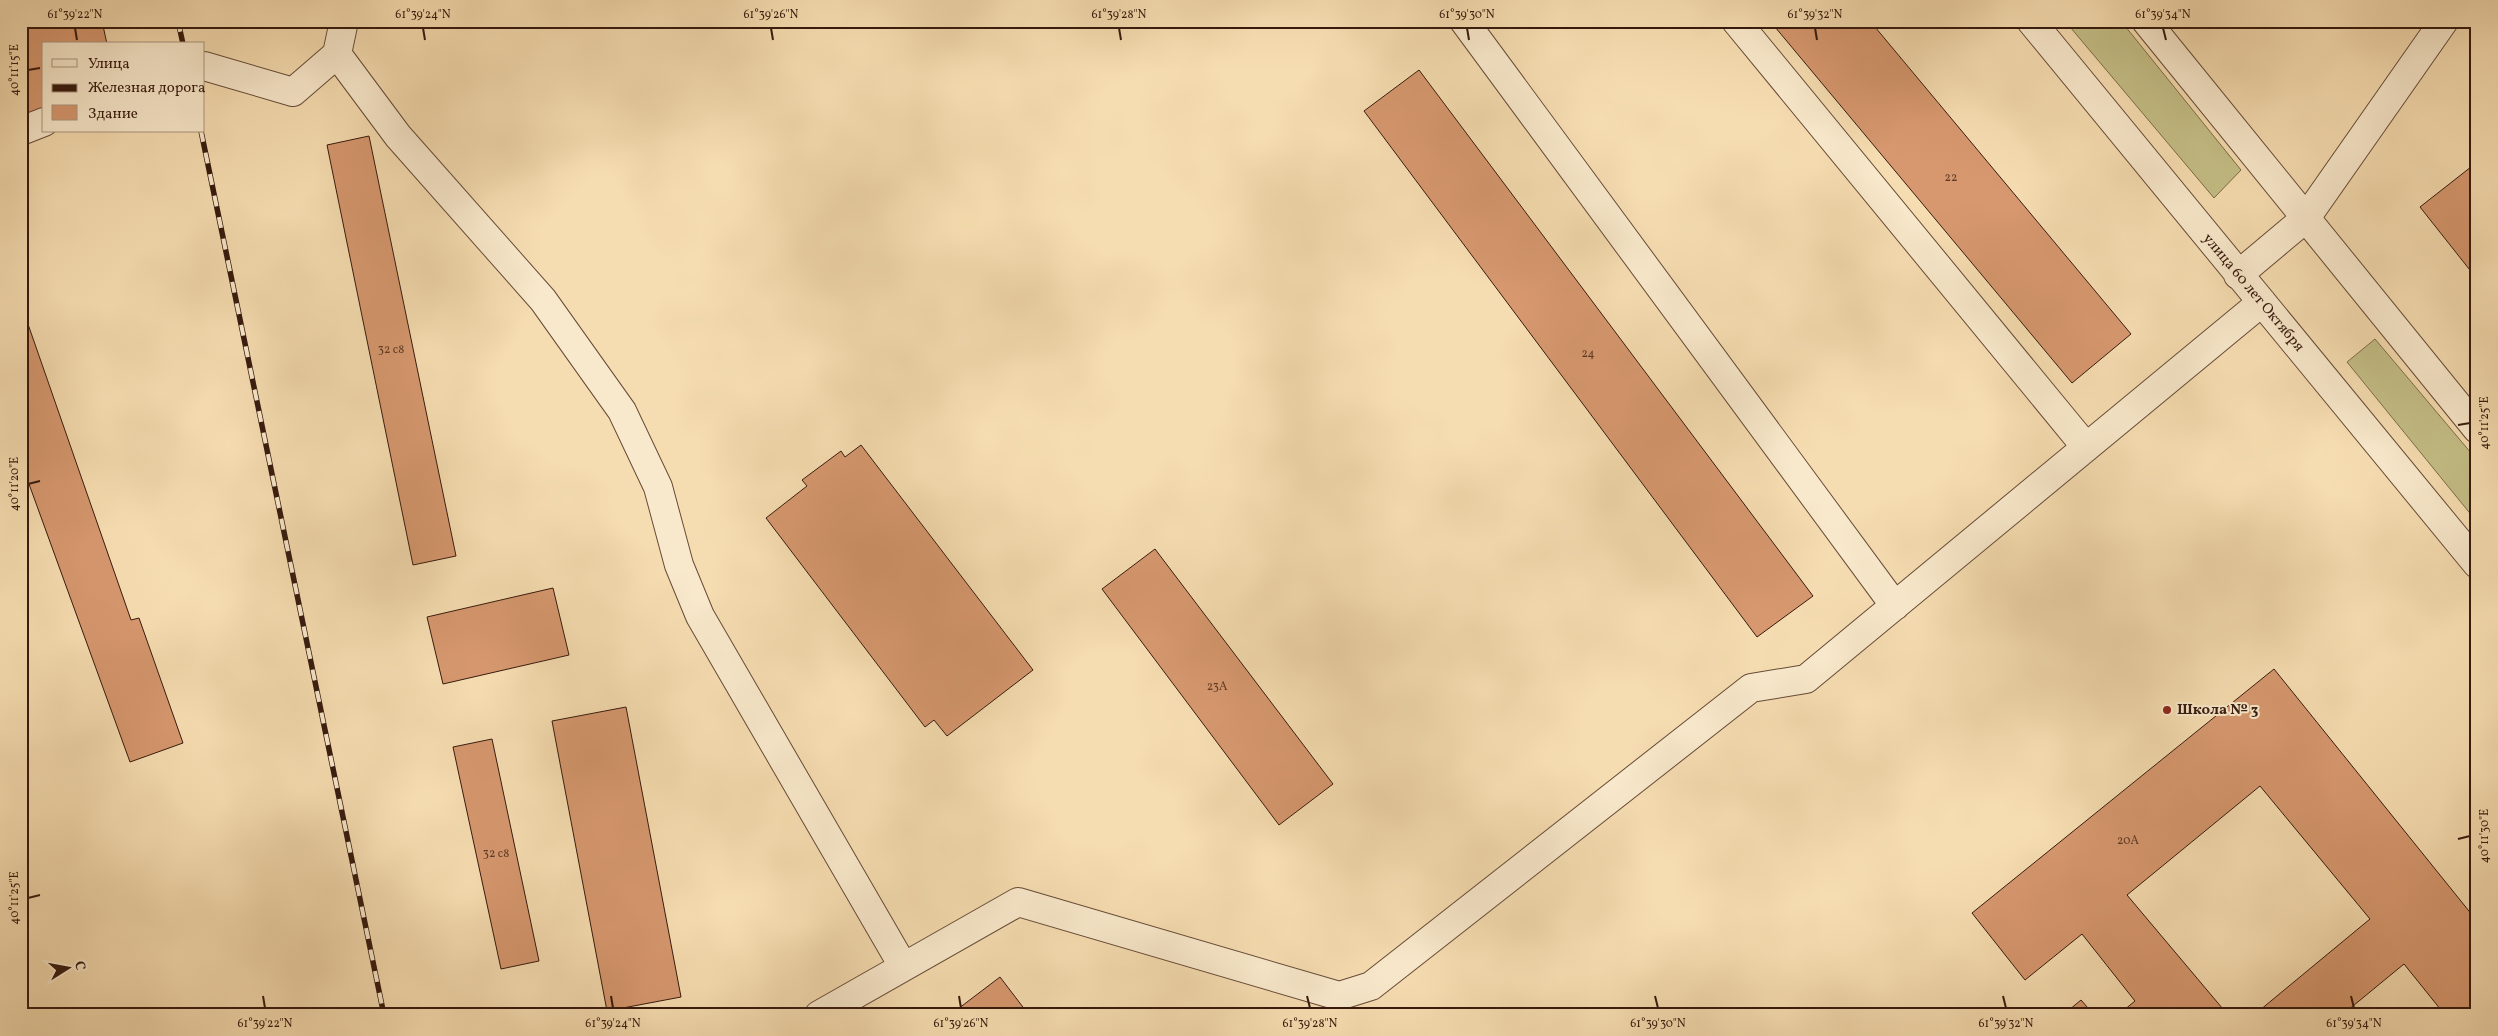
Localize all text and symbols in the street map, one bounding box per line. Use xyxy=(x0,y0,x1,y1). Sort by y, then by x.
text: 61°39'22"N xyxy=(47,7,103,23)
text: 61°39'24"N xyxy=(395,7,451,23)
text: 61°39'26"N xyxy=(744,7,799,23)
text: 61°39'28"N xyxy=(1092,7,1147,23)
text: 61°39'30"N xyxy=(1439,7,1495,23)
text: 61°39'32"N xyxy=(1788,7,1843,23)
text: 61°39'34"N xyxy=(2135,7,2191,23)
legend xyxy=(42,42,205,132)
text: 40°11'15"E xyxy=(7,44,23,96)
text: Улица xyxy=(88,54,130,75)
text: Железная дорога xyxy=(88,78,205,99)
text: Здание xyxy=(88,104,138,125)
house number: 22 xyxy=(1945,170,1957,186)
street label: улица 60 лет Октября xyxy=(2197,229,2309,357)
house number: 32 с8 xyxy=(378,342,404,358)
house number: 24 xyxy=(1581,346,1595,362)
text: 40°11'25"E xyxy=(2477,396,2493,450)
text: 40°11'20"E xyxy=(7,457,23,511)
house number: 23А xyxy=(1207,679,1228,695)
place label: Школа № 3 xyxy=(2177,700,2259,721)
marker: Школа № 3 xyxy=(2161,704,2173,716)
text: 40°11'30"E xyxy=(2477,809,2493,863)
house number: 20А xyxy=(2117,833,2140,849)
house number: 32 с8 xyxy=(483,846,509,862)
text: 40°11'25"E xyxy=(7,871,23,925)
north arrow xyxy=(42,944,92,994)
text: С xyxy=(69,960,89,972)
text: 61°39'22"N xyxy=(237,1016,293,1032)
text: 61°39'24"N xyxy=(585,1016,641,1032)
text: 61°39'26"N xyxy=(934,1016,989,1032)
text: 61°39'28"N xyxy=(1283,1016,1338,1032)
text: 61°39'30"N xyxy=(1630,1016,1686,1032)
text: 61°39'32"N xyxy=(1979,1016,2034,1032)
text: 61°39'34"N xyxy=(2326,1016,2382,1032)

